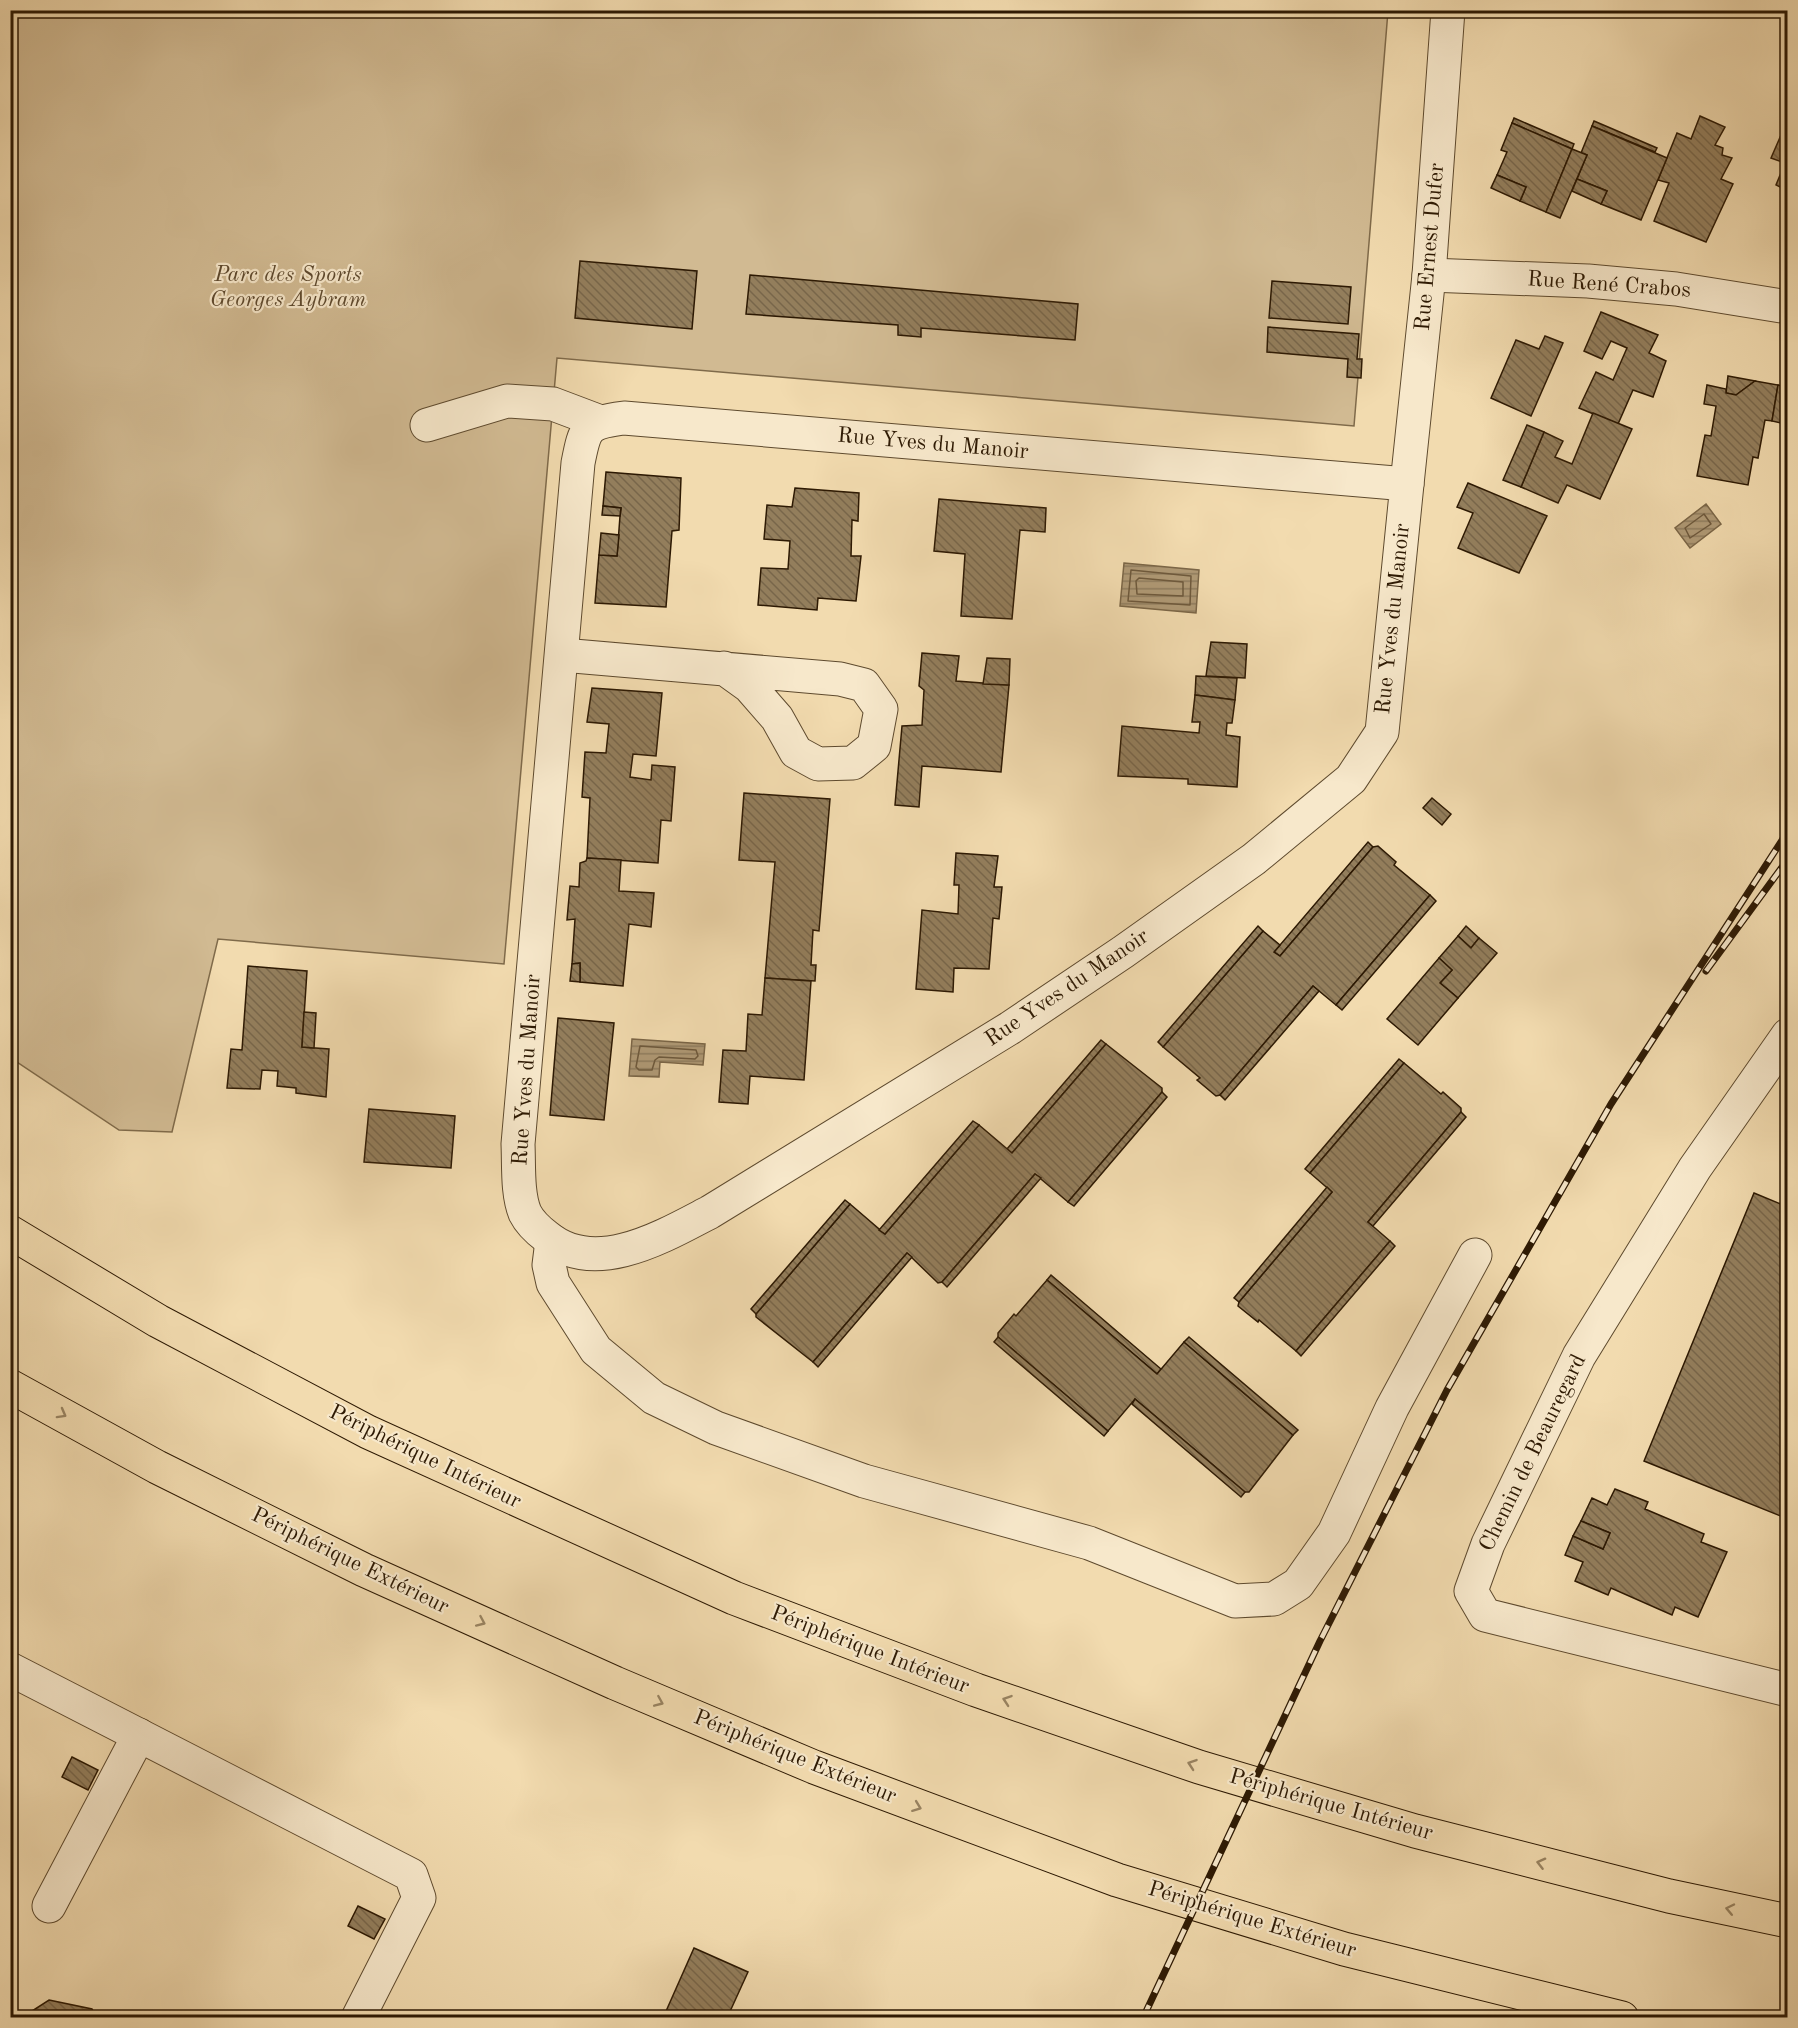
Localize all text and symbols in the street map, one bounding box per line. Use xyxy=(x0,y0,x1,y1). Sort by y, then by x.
street label: Rue Ernest Dufer xyxy=(1412,162,1448,332)
park label: Parc des Sports Georges Aybram xyxy=(210,264,367,311)
street label: Rue René Crabos xyxy=(1526,268,1692,302)
street label: Rue Yves du Manoir xyxy=(836,425,1030,463)
street label: Rue Yves du Manoir xyxy=(1372,522,1414,716)
street label: Rue Yves du Manoir xyxy=(981,925,1153,1051)
street label: Rue Yves du Manoir xyxy=(509,973,545,1167)
street label: Chemin de Beauregard xyxy=(1476,1351,1590,1555)
street label: Périphérique Intérieur xyxy=(326,1401,524,1513)
one-way arrow xyxy=(56,1407,66,1418)
street label: Périphérique Extérieur xyxy=(248,1504,452,1618)
street label: Périphérique Intérieur xyxy=(768,1602,972,1698)
one-way arrow xyxy=(474,1615,485,1627)
one-way arrow xyxy=(652,1695,663,1707)
one-way arrow xyxy=(1002,1695,1013,1708)
street label: Périphérique Extérieur xyxy=(690,1706,900,1808)
one-way arrow xyxy=(1187,1759,1198,1771)
street label: Périphérique Intérieur xyxy=(1227,1765,1435,1845)
one-way arrow xyxy=(911,1800,922,1812)
one-way arrow xyxy=(1536,1858,1546,1871)
street label: Périphérique Extérieur xyxy=(1145,1878,1359,1962)
one-way arrow xyxy=(1726,1903,1736,1916)

